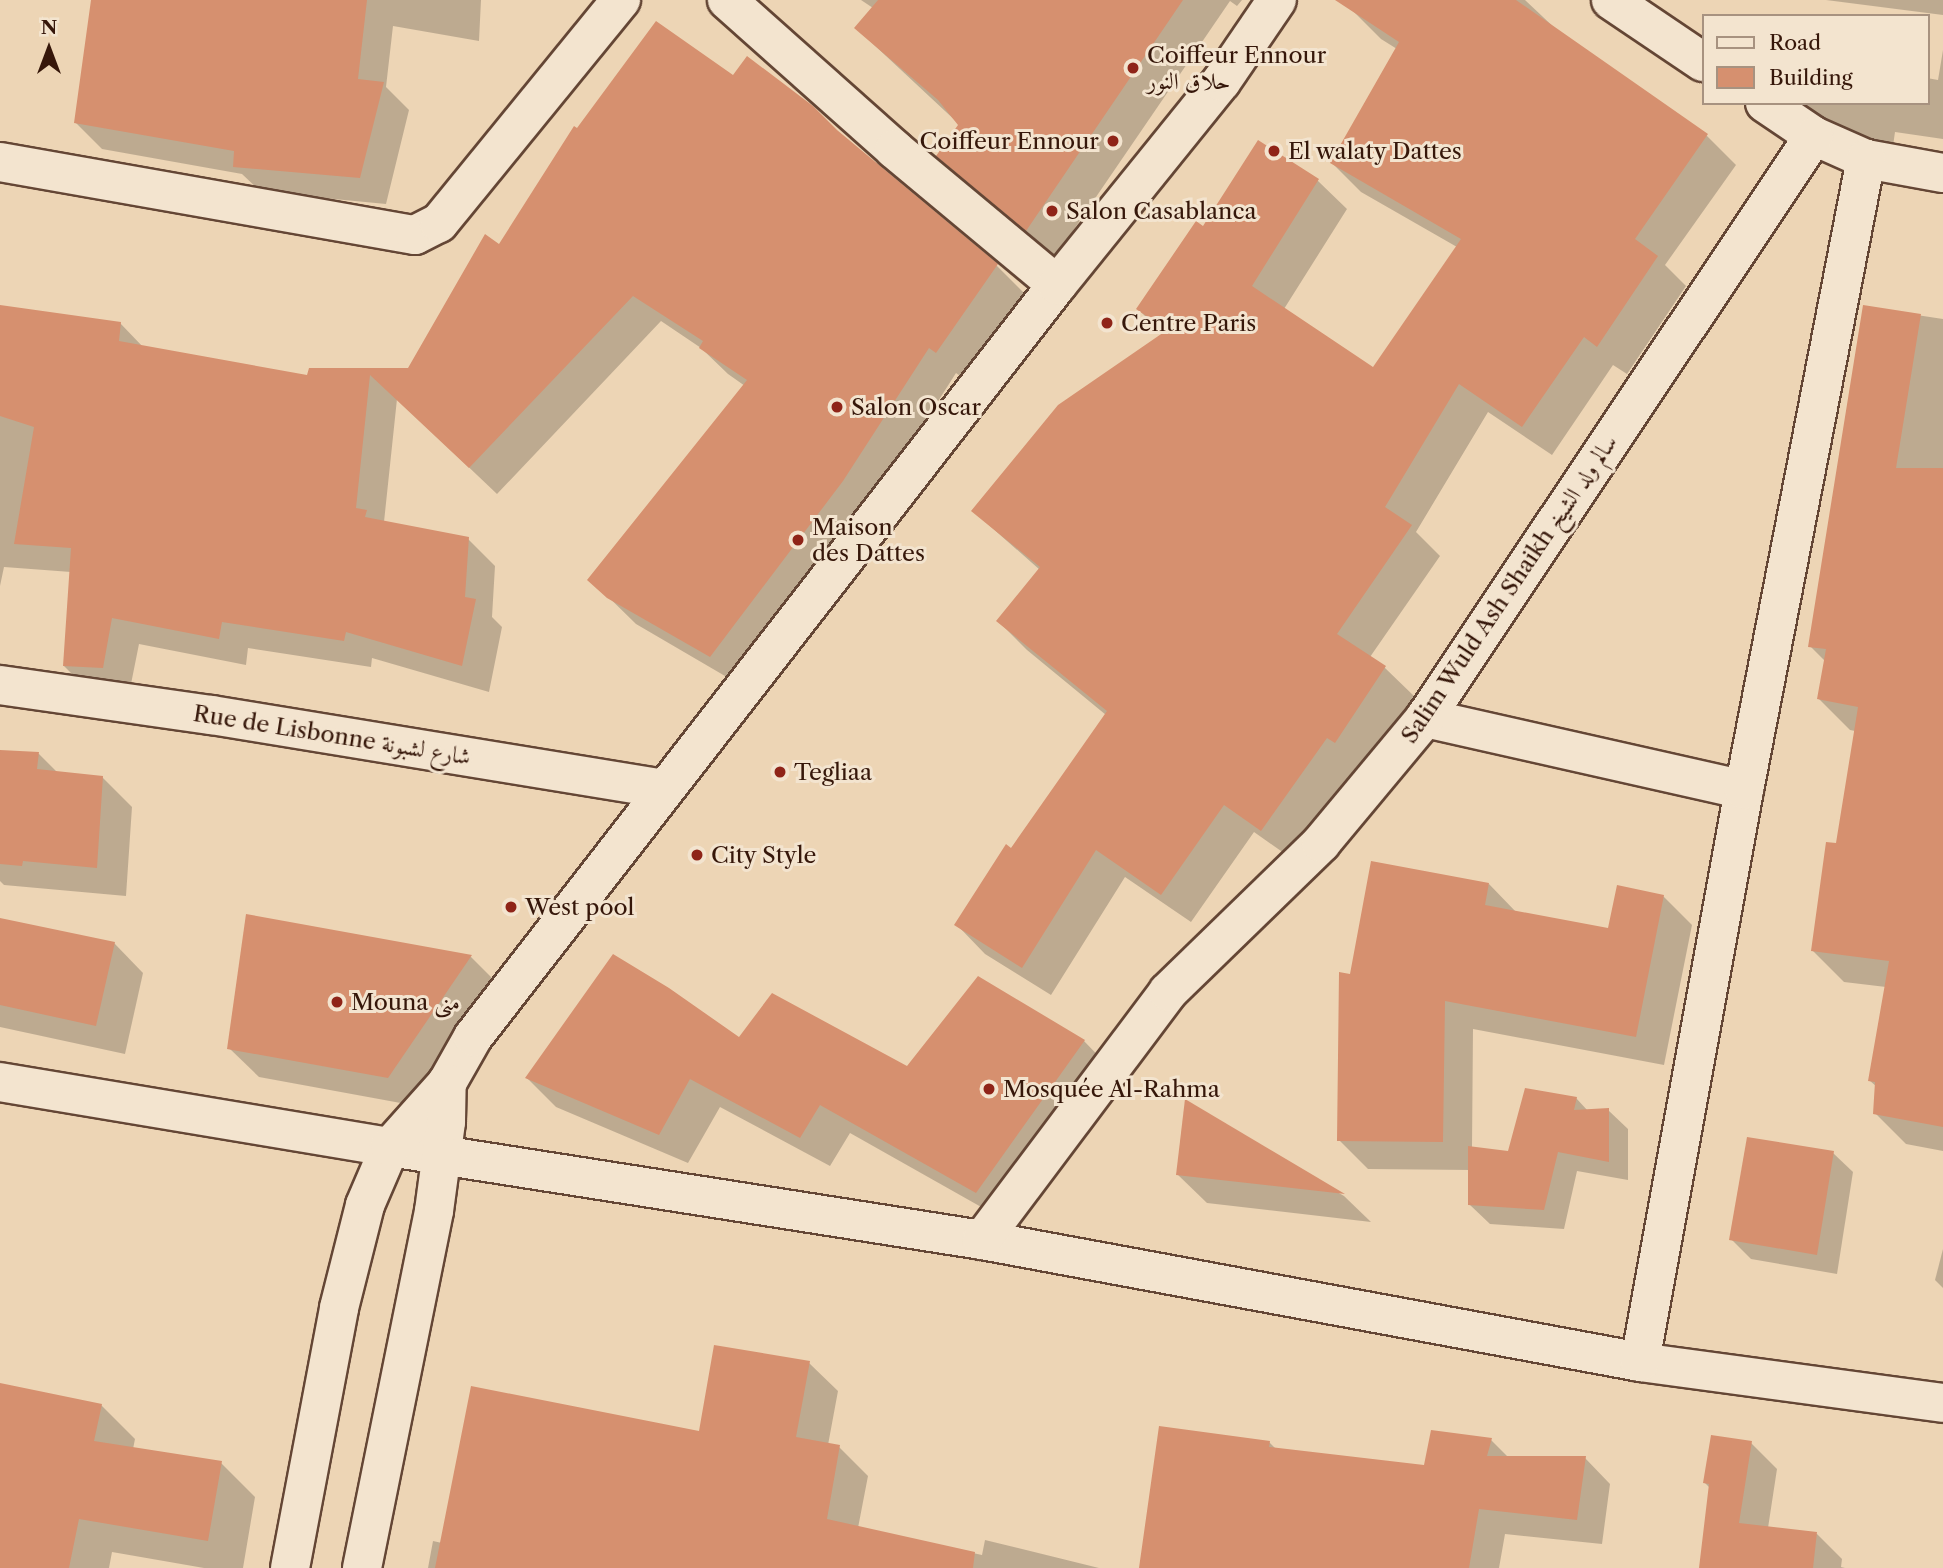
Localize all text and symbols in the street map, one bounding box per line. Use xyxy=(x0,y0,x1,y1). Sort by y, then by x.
north arrow xyxy=(14,14,84,84)
legend xyxy=(1702,14,1929,105)
text: N xyxy=(41,16,57,39)
text: Road xyxy=(1769,30,1821,55)
place label: Coiffeur Ennour حلاق النور xyxy=(1147,41,1327,95)
marker: Coiffeur Ennour حلاق النور xyxy=(1125,60,1141,76)
text: Building xyxy=(1769,65,1853,90)
place label: Coiffeur Ennour xyxy=(919,127,1099,155)
marker: Coiffeur Ennour xyxy=(1105,133,1121,149)
place label: El walaty Dattes xyxy=(1288,137,1463,165)
marker: El walaty Dattes xyxy=(1266,143,1282,159)
place label: Salon Casablanca xyxy=(1066,197,1257,225)
marker: Salon Casablanca xyxy=(1044,203,1060,219)
place label: Centre Paris xyxy=(1121,309,1256,337)
marker: Centre Paris xyxy=(1099,315,1115,331)
place label: Salon Oscar xyxy=(851,393,981,421)
marker: Salon Oscar xyxy=(829,399,845,415)
street label: Salim Wuld Ash Shaikh سالم ولد الشيخ xyxy=(1395,429,1623,749)
place label: Maison des Dattes xyxy=(812,513,925,567)
marker: Maison des Dattes xyxy=(790,532,806,548)
street label: Rue de Lisbonne شارع لشبونة xyxy=(191,699,473,771)
place label: Tegliaa xyxy=(794,758,872,786)
marker: Tegliaa xyxy=(772,764,788,780)
place label: City Style xyxy=(711,841,817,869)
marker: City Style xyxy=(689,847,705,863)
place label: West pool xyxy=(525,893,634,921)
marker: West pool xyxy=(503,899,519,915)
place label: Mouna منى xyxy=(351,988,460,1016)
marker: Mouna منى xyxy=(329,994,345,1010)
place label: Mosquée Al-Rahma xyxy=(1003,1075,1221,1103)
marker: Mosquée Al-Rahma xyxy=(981,1081,997,1097)

